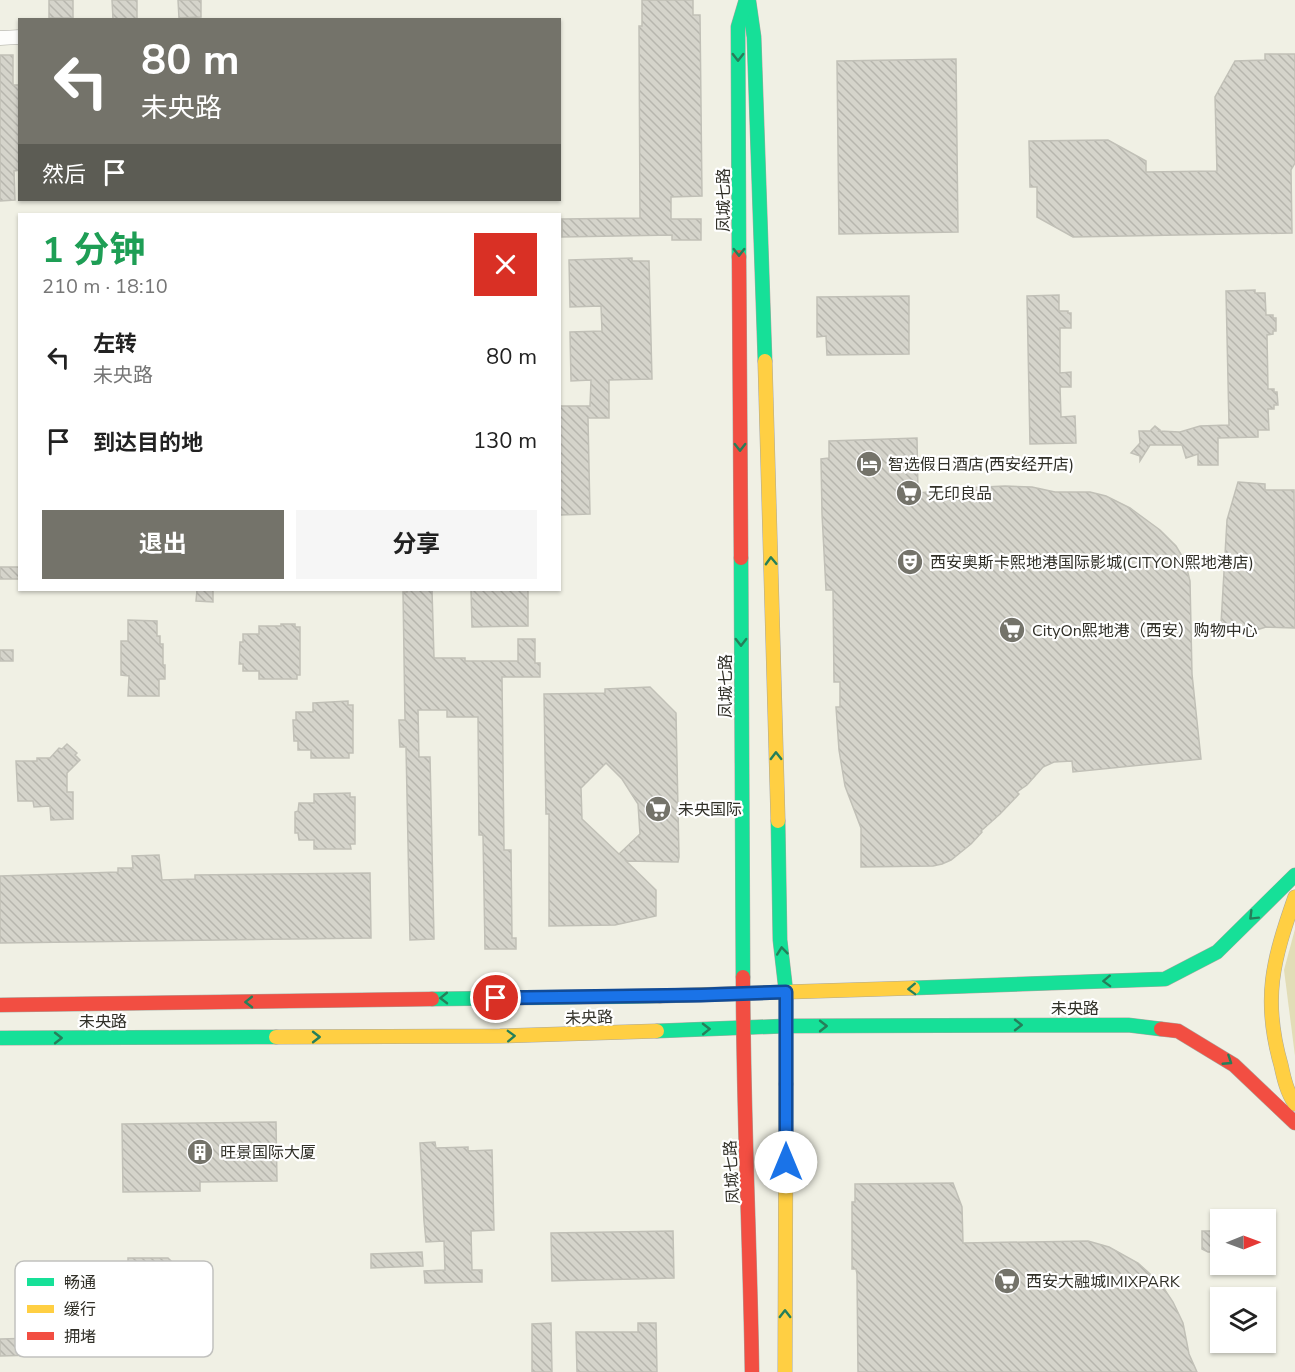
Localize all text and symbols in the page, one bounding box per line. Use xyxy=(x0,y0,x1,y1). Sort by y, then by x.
text: 80 m xyxy=(141,32,240,89)
icon: left xyxy=(42,42,120,120)
one-way arrow xyxy=(732,53,744,62)
text: 未央路 xyxy=(141,90,222,127)
icon: arrive xyxy=(98,156,131,189)
text: 然后 xyxy=(42,160,86,190)
street label: 凤城七路 xyxy=(713,168,735,232)
text: 1 分钟 xyxy=(42,226,145,275)
button: close xyxy=(474,233,537,296)
one-way arrow xyxy=(733,248,745,257)
text: 210 m · 18:10 xyxy=(42,273,168,300)
text: 左转 xyxy=(93,329,137,359)
icon: left xyxy=(42,341,75,374)
text: 80 m xyxy=(486,342,537,372)
text: 未央路 xyxy=(93,362,153,389)
icon: arrive xyxy=(42,425,75,458)
text: 130 m xyxy=(473,426,537,456)
text: 到达目的地 xyxy=(93,428,203,458)
one-way arrow xyxy=(734,443,746,452)
hotel icon: 智选假日酒店(西安经开店) xyxy=(854,449,884,479)
place label: 智选假日酒店(西安经开店) xyxy=(888,454,1074,476)
supermarket icon: 无印良品 xyxy=(894,478,924,508)
place label: 无印良品 xyxy=(928,483,992,505)
button: 退出 xyxy=(42,510,284,579)
button: 分享 xyxy=(296,510,537,579)
theatre icon: 西安奥斯卡熙地港国际影城(CITYON熙地港店) xyxy=(895,547,925,577)
place label: 西安奥斯卡熙地港国际影城(CITYON熙地港店) xyxy=(930,552,1254,574)
one-way arrow xyxy=(765,556,777,565)
supermarket icon: CityOn熙地港（西安）购物中心 xyxy=(997,615,1027,645)
place label: CityOn熙地港（西安）购物中心 xyxy=(1032,620,1258,642)
one-way arrow xyxy=(735,638,747,647)
street label: 凤城七路 xyxy=(715,654,737,718)
one-way arrow xyxy=(770,751,783,760)
supermarket icon: 未央国际 xyxy=(643,794,673,824)
place label: 未央国际 xyxy=(678,799,742,821)
one-way arrow xyxy=(1250,909,1261,920)
one-way arrow xyxy=(776,946,789,955)
pin xyxy=(470,972,521,1023)
one-way arrow xyxy=(1102,975,1111,988)
icon: arrive xyxy=(479,981,512,1014)
one-way arrow xyxy=(908,982,917,995)
one-way arrow xyxy=(440,992,449,1005)
one-way arrow xyxy=(245,995,254,1008)
street label: 未央路 xyxy=(1051,998,1099,1020)
street label: 未央路 xyxy=(565,1006,613,1030)
street label: 未央路 xyxy=(79,1011,127,1033)
one-way arrow xyxy=(1013,1019,1022,1031)
one-way arrow xyxy=(818,1020,827,1032)
one-way arrow xyxy=(702,1023,711,1035)
one-way arrow xyxy=(507,1030,516,1042)
one-way arrow xyxy=(312,1031,321,1043)
one-way arrow xyxy=(54,1032,63,1044)
one-way arrow xyxy=(1221,1054,1232,1065)
position arrow xyxy=(754,1130,818,1194)
building icon: 旺景国际大厦 xyxy=(185,1137,215,1167)
street label: 凤城七路 xyxy=(719,1139,745,1204)
place label: 旺景国际大厦 xyxy=(220,1142,316,1164)
north arrow xyxy=(1210,1209,1276,1275)
map controls xyxy=(1210,1209,1276,1353)
legend xyxy=(15,1261,213,1357)
supermarket icon: 西安大融城IMIXPARK xyxy=(992,1266,1022,1296)
place label: 西安大融城IMIXPARK xyxy=(1026,1271,1181,1293)
text: 畅通 xyxy=(64,1272,96,1294)
button: layers xyxy=(1210,1287,1276,1353)
text: 缓行 xyxy=(64,1299,96,1321)
one-way arrow xyxy=(779,1309,791,1318)
text: 拥堵 xyxy=(64,1326,96,1348)

